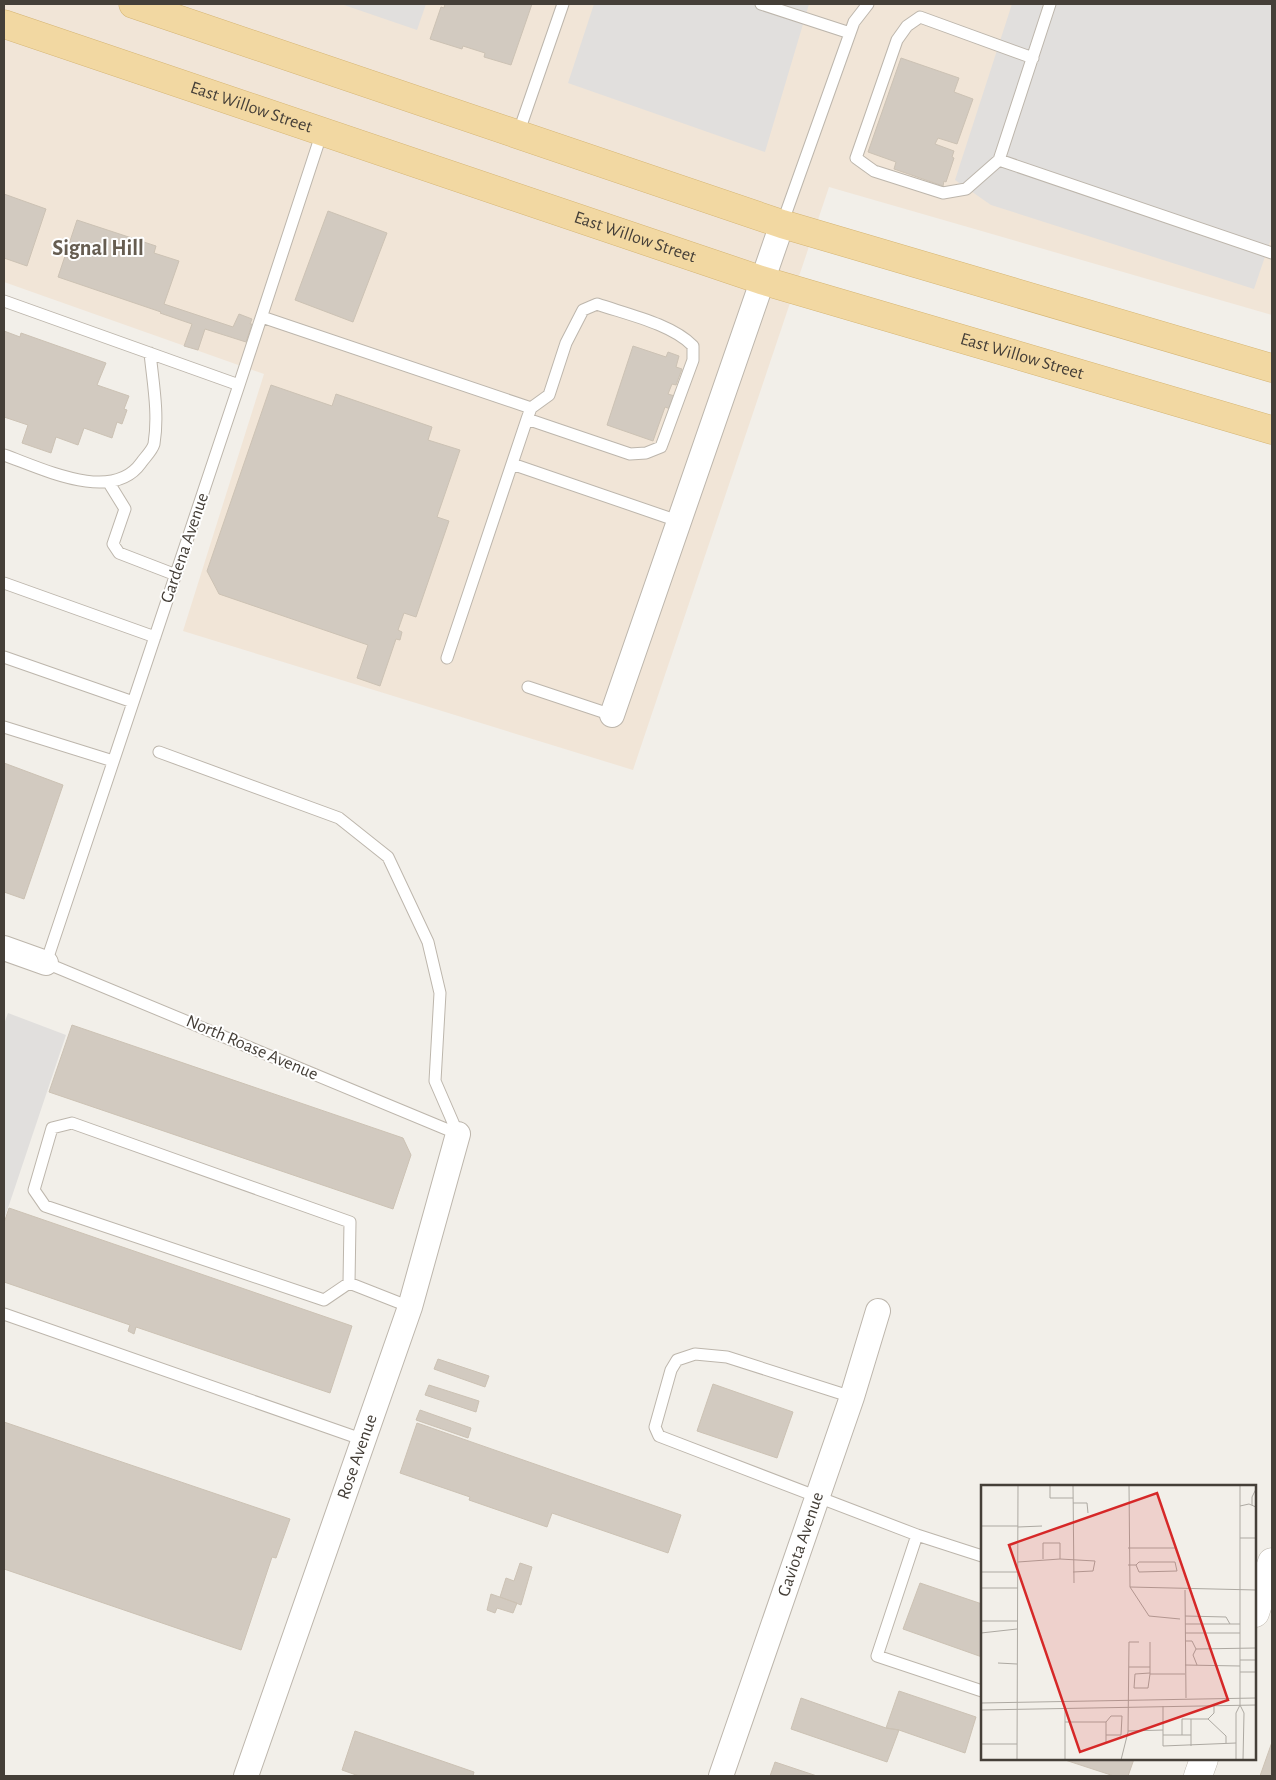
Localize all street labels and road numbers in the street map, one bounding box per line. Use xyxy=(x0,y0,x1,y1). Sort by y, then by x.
street label: East Willow Street xyxy=(188,79,315,137)
street label: East Willow Street xyxy=(572,208,698,266)
street label: East Willow Street xyxy=(958,330,1086,383)
street label: Gardena Avenue xyxy=(158,491,212,605)
street label: North Roase Avenue xyxy=(183,1012,321,1084)
street label: Rose Avenue xyxy=(334,1412,381,1502)
street label: Gaviota Avenue xyxy=(775,1490,827,1599)

